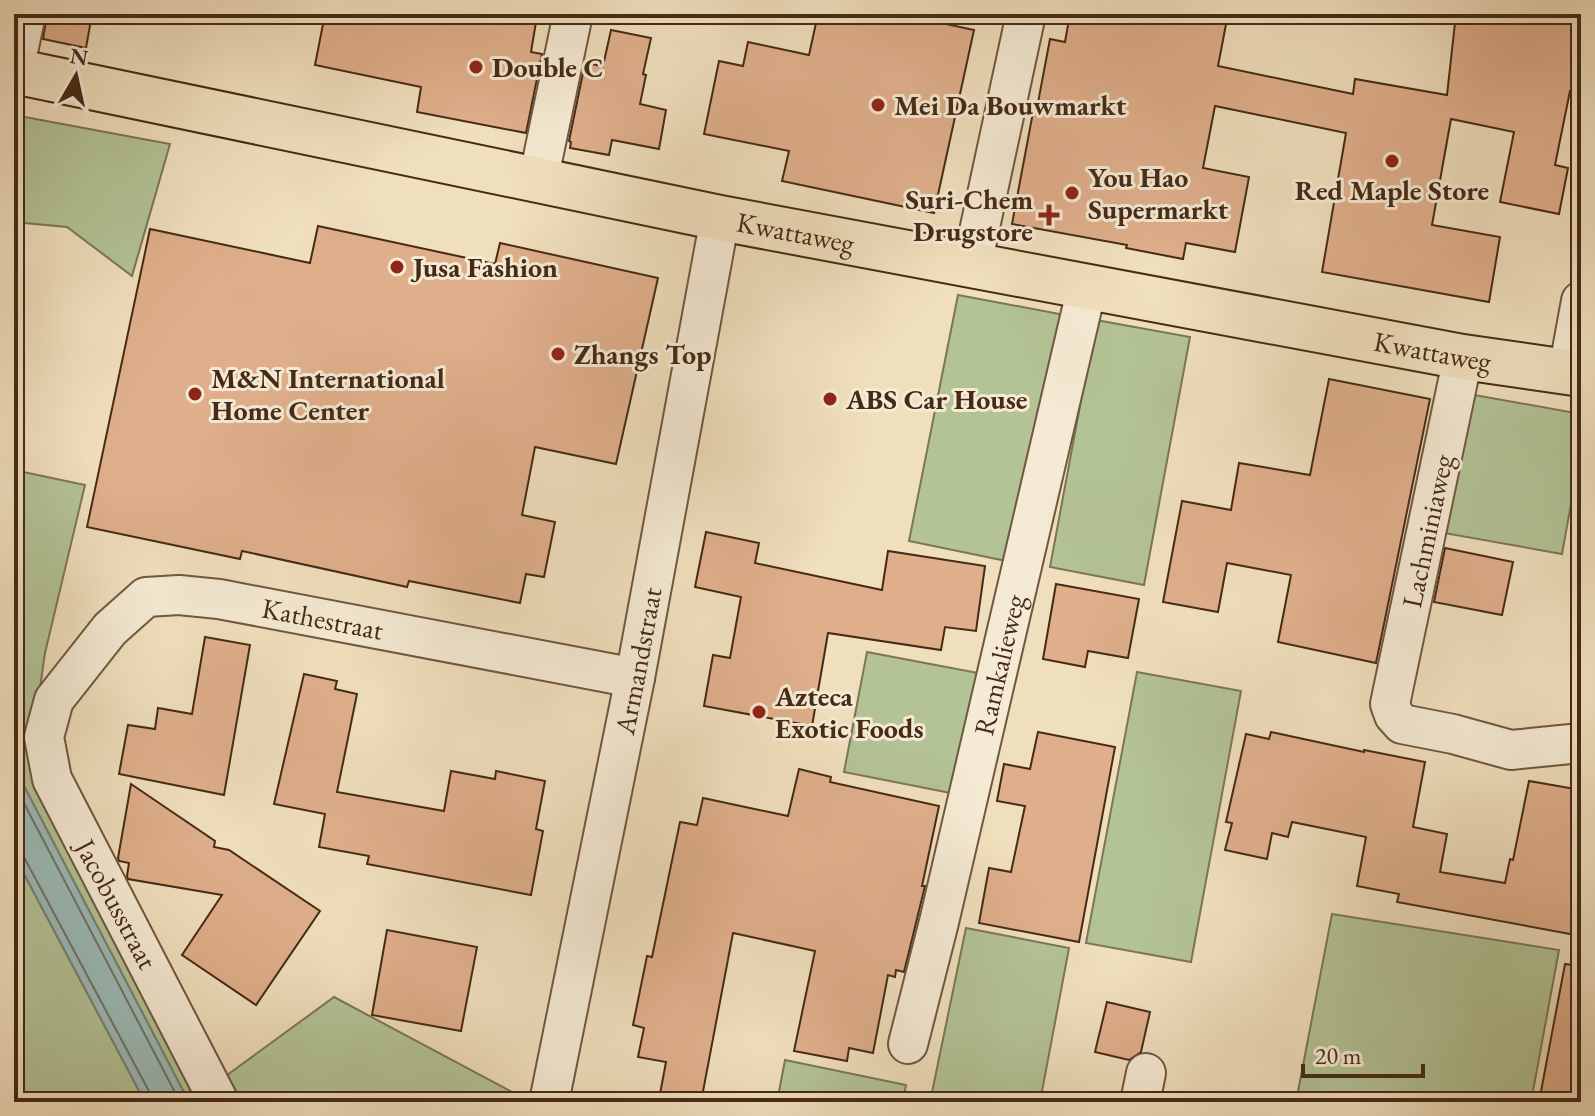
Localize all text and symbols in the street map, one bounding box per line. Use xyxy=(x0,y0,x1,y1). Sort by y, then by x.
north arrow xyxy=(36,36,116,116)
text: N xyxy=(68,41,90,72)
place label: Double C xyxy=(492,49,603,85)
marker: Double C xyxy=(467,58,485,76)
place label: Mei Da Bouwmarkt xyxy=(894,87,1127,123)
marker: Mei Da Bouwmarkt xyxy=(869,96,887,114)
marker: Red Maple Store xyxy=(1383,152,1401,170)
place label: You Hao Supermarkt xyxy=(1088,159,1229,227)
place label: Red Maple Store xyxy=(1295,172,1489,208)
place label: Suri-Chem Drugstore xyxy=(905,181,1033,249)
marker: You Hao Supermarkt xyxy=(1063,184,1081,202)
street label: Kwattaweg xyxy=(734,204,858,261)
marker: Suri-Chem Drugstore xyxy=(1040,206,1058,224)
place label: Jusa Fashion xyxy=(410,249,558,285)
marker: Jusa Fashion xyxy=(388,258,406,276)
street label: Kwattaweg xyxy=(1371,323,1494,379)
place label: Zhangs Top xyxy=(574,336,711,372)
marker: Zhangs Top xyxy=(549,345,567,363)
place label: M&N International Home Center xyxy=(211,360,445,428)
place label: ABS Car House xyxy=(845,381,1028,417)
marker: M&N International Home Center xyxy=(186,385,204,403)
marker: ABS Car House xyxy=(821,390,839,408)
street label: Lachminiaweg xyxy=(1393,450,1461,611)
street label: Armandstraat xyxy=(606,584,669,739)
street label: Kathestraat xyxy=(259,590,386,648)
street label: Ramkalieweg xyxy=(965,590,1033,739)
place label: Azteca Exotic Foods xyxy=(774,678,923,746)
marker: Azteca Exotic Foods xyxy=(750,703,768,721)
street label: Jacobusstraat xyxy=(67,831,166,975)
scale bar xyxy=(1303,1028,1423,1078)
text: 20 m xyxy=(1315,1040,1362,1071)

